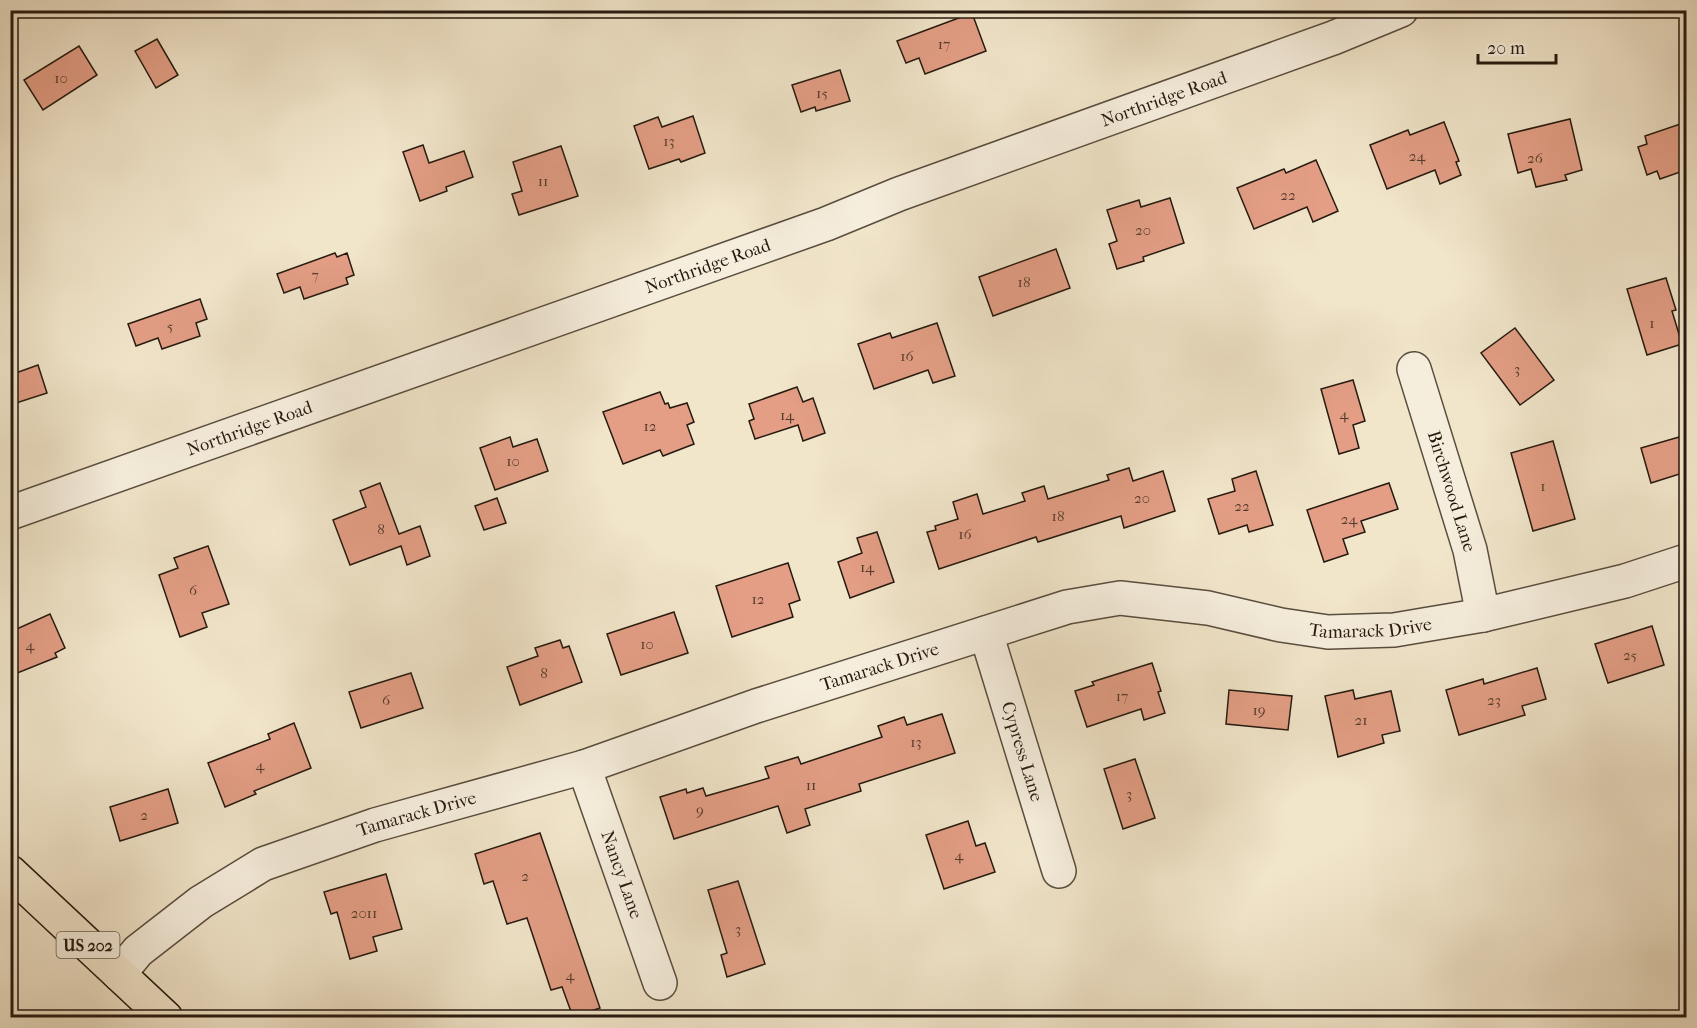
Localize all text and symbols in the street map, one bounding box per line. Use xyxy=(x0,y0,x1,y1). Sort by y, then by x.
scale bar xyxy=(1478,27,1556,65)
house number: 17 xyxy=(938,35,950,53)
text: 20 m xyxy=(1487,38,1525,59)
street label: Northridge Road xyxy=(1098,67,1230,131)
house number: 10 xyxy=(54,69,68,87)
house number: 15 xyxy=(816,84,828,102)
house number: 13 xyxy=(663,132,675,150)
house number: 24 xyxy=(1409,147,1426,165)
house number: 26 xyxy=(1527,149,1544,167)
house number: 11 xyxy=(538,172,548,190)
house number: 22 xyxy=(1280,186,1296,204)
house number: 20 xyxy=(1135,221,1151,239)
street label: Northridge Road xyxy=(642,234,774,298)
house number: 7 xyxy=(311,266,319,284)
house number: 18 xyxy=(1018,273,1030,291)
house number: 1 xyxy=(1649,314,1655,332)
house number: 5 xyxy=(167,317,173,335)
house number: 16 xyxy=(900,347,915,365)
house number: 3 xyxy=(1514,360,1520,378)
street label: Northridge Road xyxy=(184,397,315,461)
house number: 4 xyxy=(1340,405,1350,423)
house number: 14 xyxy=(780,406,795,424)
house number: 12 xyxy=(643,417,657,435)
street label: Birchwood Lane xyxy=(1423,428,1480,555)
house number: 10 xyxy=(506,452,520,470)
house number: 1 xyxy=(1540,477,1546,495)
house number: 20 xyxy=(1134,489,1150,507)
house number: 22 xyxy=(1234,497,1250,515)
house number: 18 xyxy=(1052,507,1064,525)
house number: 24 xyxy=(1341,510,1358,528)
house number: 8 xyxy=(377,520,385,538)
house number: 16 xyxy=(958,525,973,543)
house number: 14 xyxy=(860,558,875,576)
house number: 6 xyxy=(189,581,198,599)
house number: 12 xyxy=(751,590,765,608)
street label: Tamarack Drive xyxy=(1307,614,1433,643)
house number: 10 xyxy=(640,635,654,653)
house number: 4 xyxy=(26,636,36,654)
street label: Tamarack Drive xyxy=(818,638,942,696)
house number: 25 xyxy=(1623,646,1637,664)
house number: 8 xyxy=(540,664,548,682)
house number: 17 xyxy=(1116,687,1128,705)
house number: 6 xyxy=(382,691,391,709)
house number: 23 xyxy=(1487,691,1501,709)
street label: Cypress Lane xyxy=(997,699,1047,804)
house number: 19 xyxy=(1252,701,1266,719)
house number: 21 xyxy=(1354,711,1368,729)
house number: 13 xyxy=(910,733,922,751)
house number: 4 xyxy=(256,756,266,774)
house number: 11 xyxy=(806,776,816,794)
house number: 3 xyxy=(1126,785,1132,803)
street label: Tamarack Drive xyxy=(354,787,479,841)
house number: 9 xyxy=(696,801,704,819)
house number: 2 xyxy=(140,806,148,824)
street label: Nancy Lane xyxy=(596,828,647,922)
house number: 4 xyxy=(955,846,965,864)
house number: 2 xyxy=(521,867,529,885)
house number: 2011 xyxy=(351,904,377,922)
house number: 3 xyxy=(735,920,741,938)
road number: US 202 xyxy=(56,932,119,958)
house number: 4 xyxy=(566,966,576,984)

